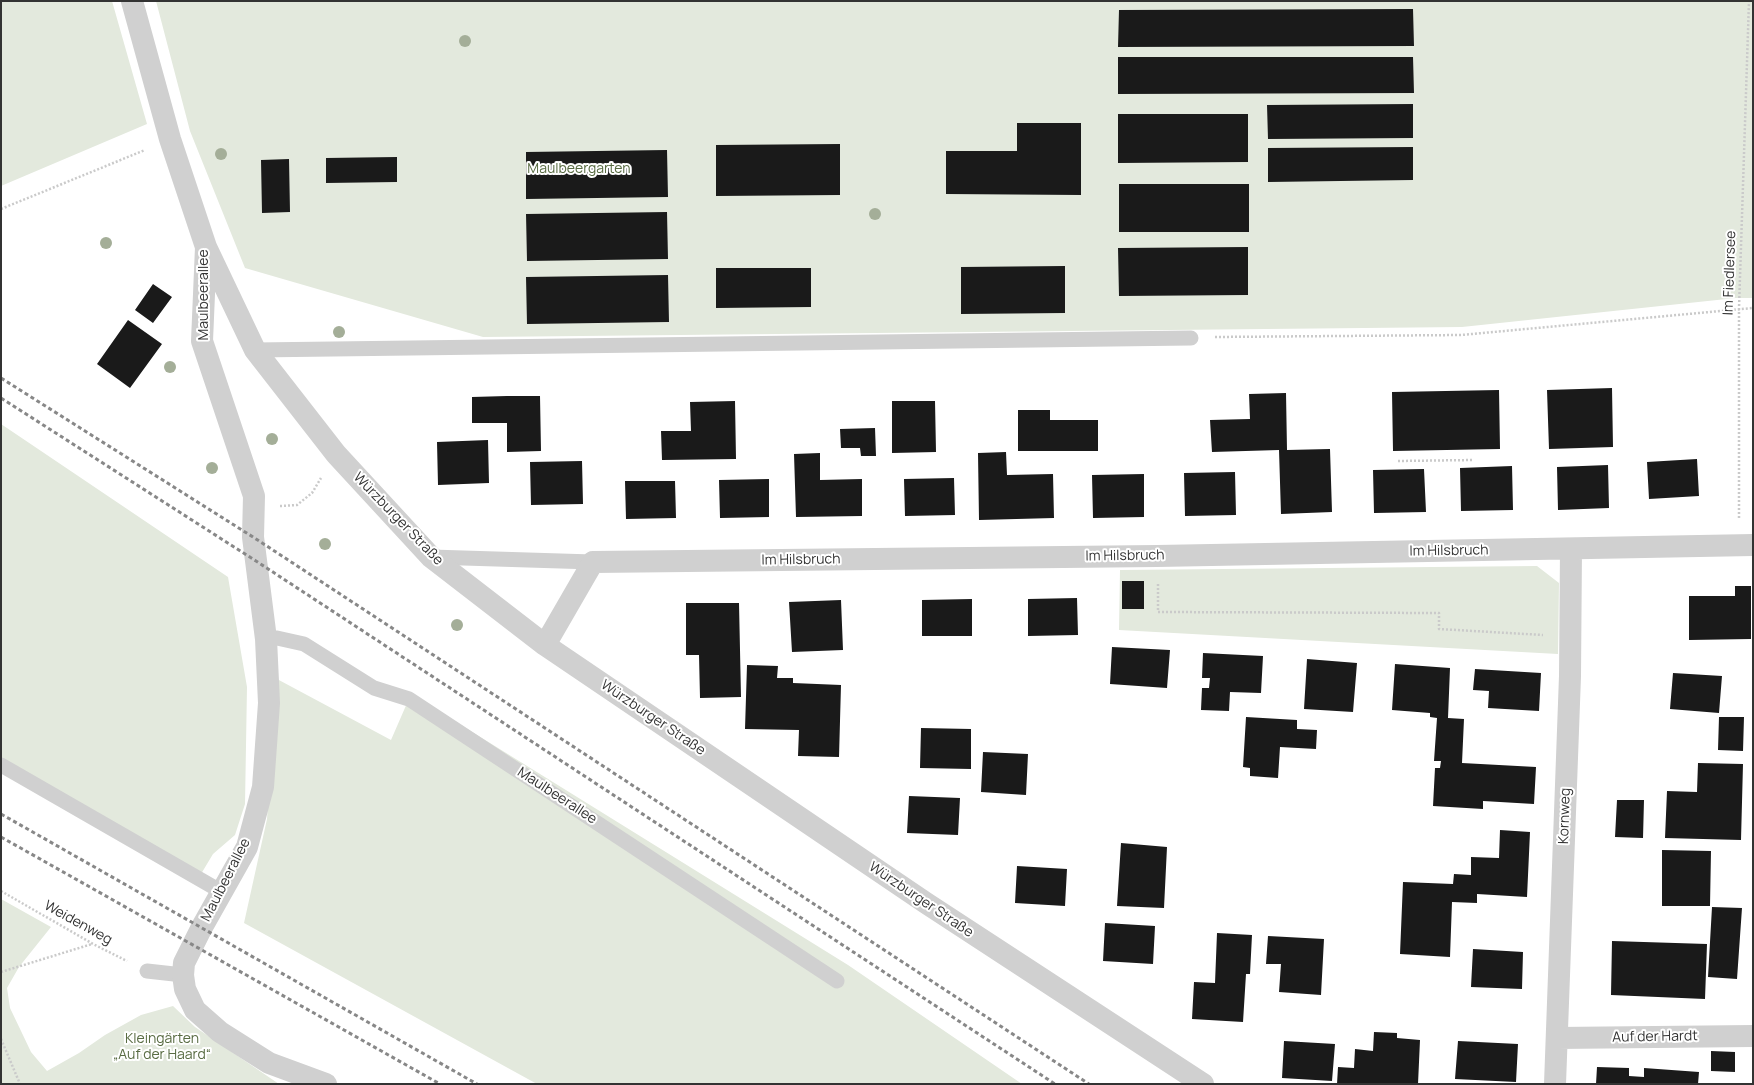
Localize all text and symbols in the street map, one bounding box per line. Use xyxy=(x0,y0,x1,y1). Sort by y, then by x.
park label: Maulbeergarten xyxy=(527,161,631,177)
street label: Im Fiedlersee xyxy=(1720,230,1740,316)
street label: Maulbeerallee xyxy=(196,249,212,341)
street label: Würzburger Straße xyxy=(349,469,447,569)
street label: Im Hilsbruch xyxy=(1409,542,1489,560)
street label: Im Hilsbruch xyxy=(1085,547,1165,565)
street label: Im Hilsbruch xyxy=(761,551,841,569)
street label: Würzburger Straße xyxy=(598,677,708,759)
street label: Maulbeerallee xyxy=(514,764,600,828)
street label: Kornweg xyxy=(1556,788,1574,844)
street label: Maulbeerallee xyxy=(198,836,254,924)
street label: Würzburger Straße xyxy=(866,859,976,941)
street label: Weidenweg xyxy=(41,897,115,949)
street label: Auf der Hardt xyxy=(1612,1028,1698,1046)
park label: Kleingärten „Auf der Haard“ xyxy=(113,1031,211,1064)

